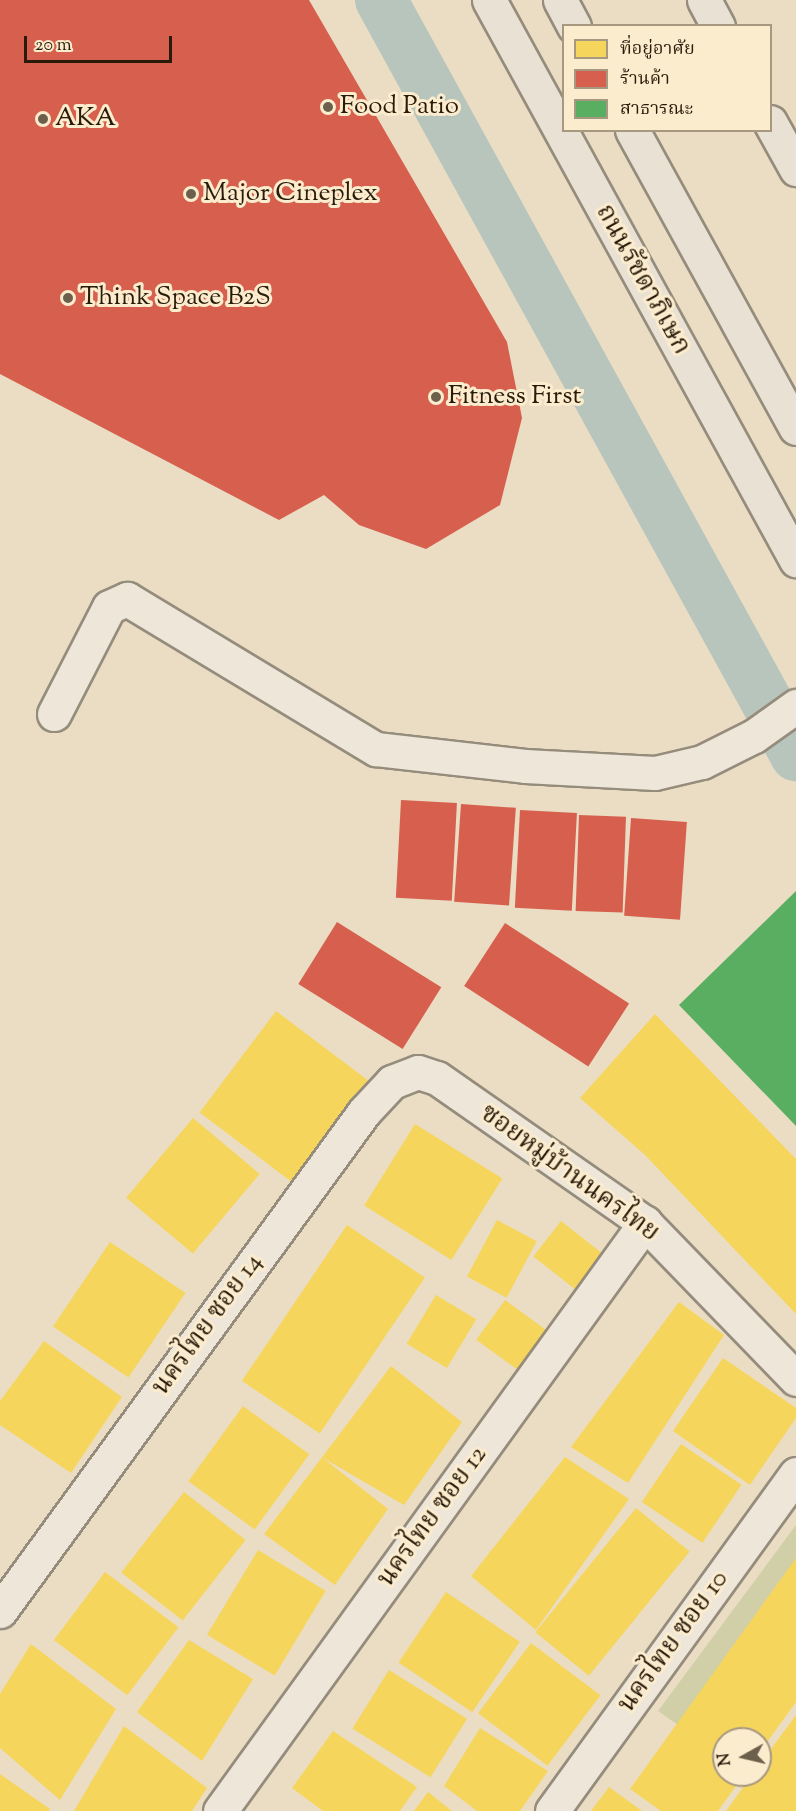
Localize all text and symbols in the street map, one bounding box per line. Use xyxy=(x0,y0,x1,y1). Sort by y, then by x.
scale bar xyxy=(27,24,176,62)
legend xyxy=(562,24,772,132)
text: 20 m xyxy=(35,33,72,59)
text: ที่อยู่อาศัย xyxy=(620,37,695,63)
text: ร้านค้า xyxy=(620,67,670,93)
place label: Food Patio xyxy=(340,91,459,123)
text: สาธารณะ xyxy=(620,97,693,123)
marker: Food Patio xyxy=(321,100,335,114)
place label: AKA xyxy=(55,103,116,135)
marker: AKA xyxy=(36,112,50,126)
place label: Major Cineplex xyxy=(203,178,378,210)
marker: Major Cineplex xyxy=(184,187,198,201)
street label: ถนนรัชดาภิเษก xyxy=(588,199,696,361)
place label: Think Space B2S xyxy=(80,282,271,314)
marker: Think Space B2S xyxy=(61,291,75,305)
place label: Fitness First xyxy=(448,381,581,413)
marker: Fitness First xyxy=(429,390,443,404)
street label: ซอยหมู่บ้านนครไทย xyxy=(473,1099,665,1249)
street label: นครไทย ซอย 14 xyxy=(146,1248,270,1402)
street label: นครไทย ซอย 12 xyxy=(371,1441,495,1593)
street label: นครไทย ซอย 10 xyxy=(612,1565,736,1719)
north arrow xyxy=(712,1727,772,1787)
text: N xyxy=(713,1751,738,1767)

